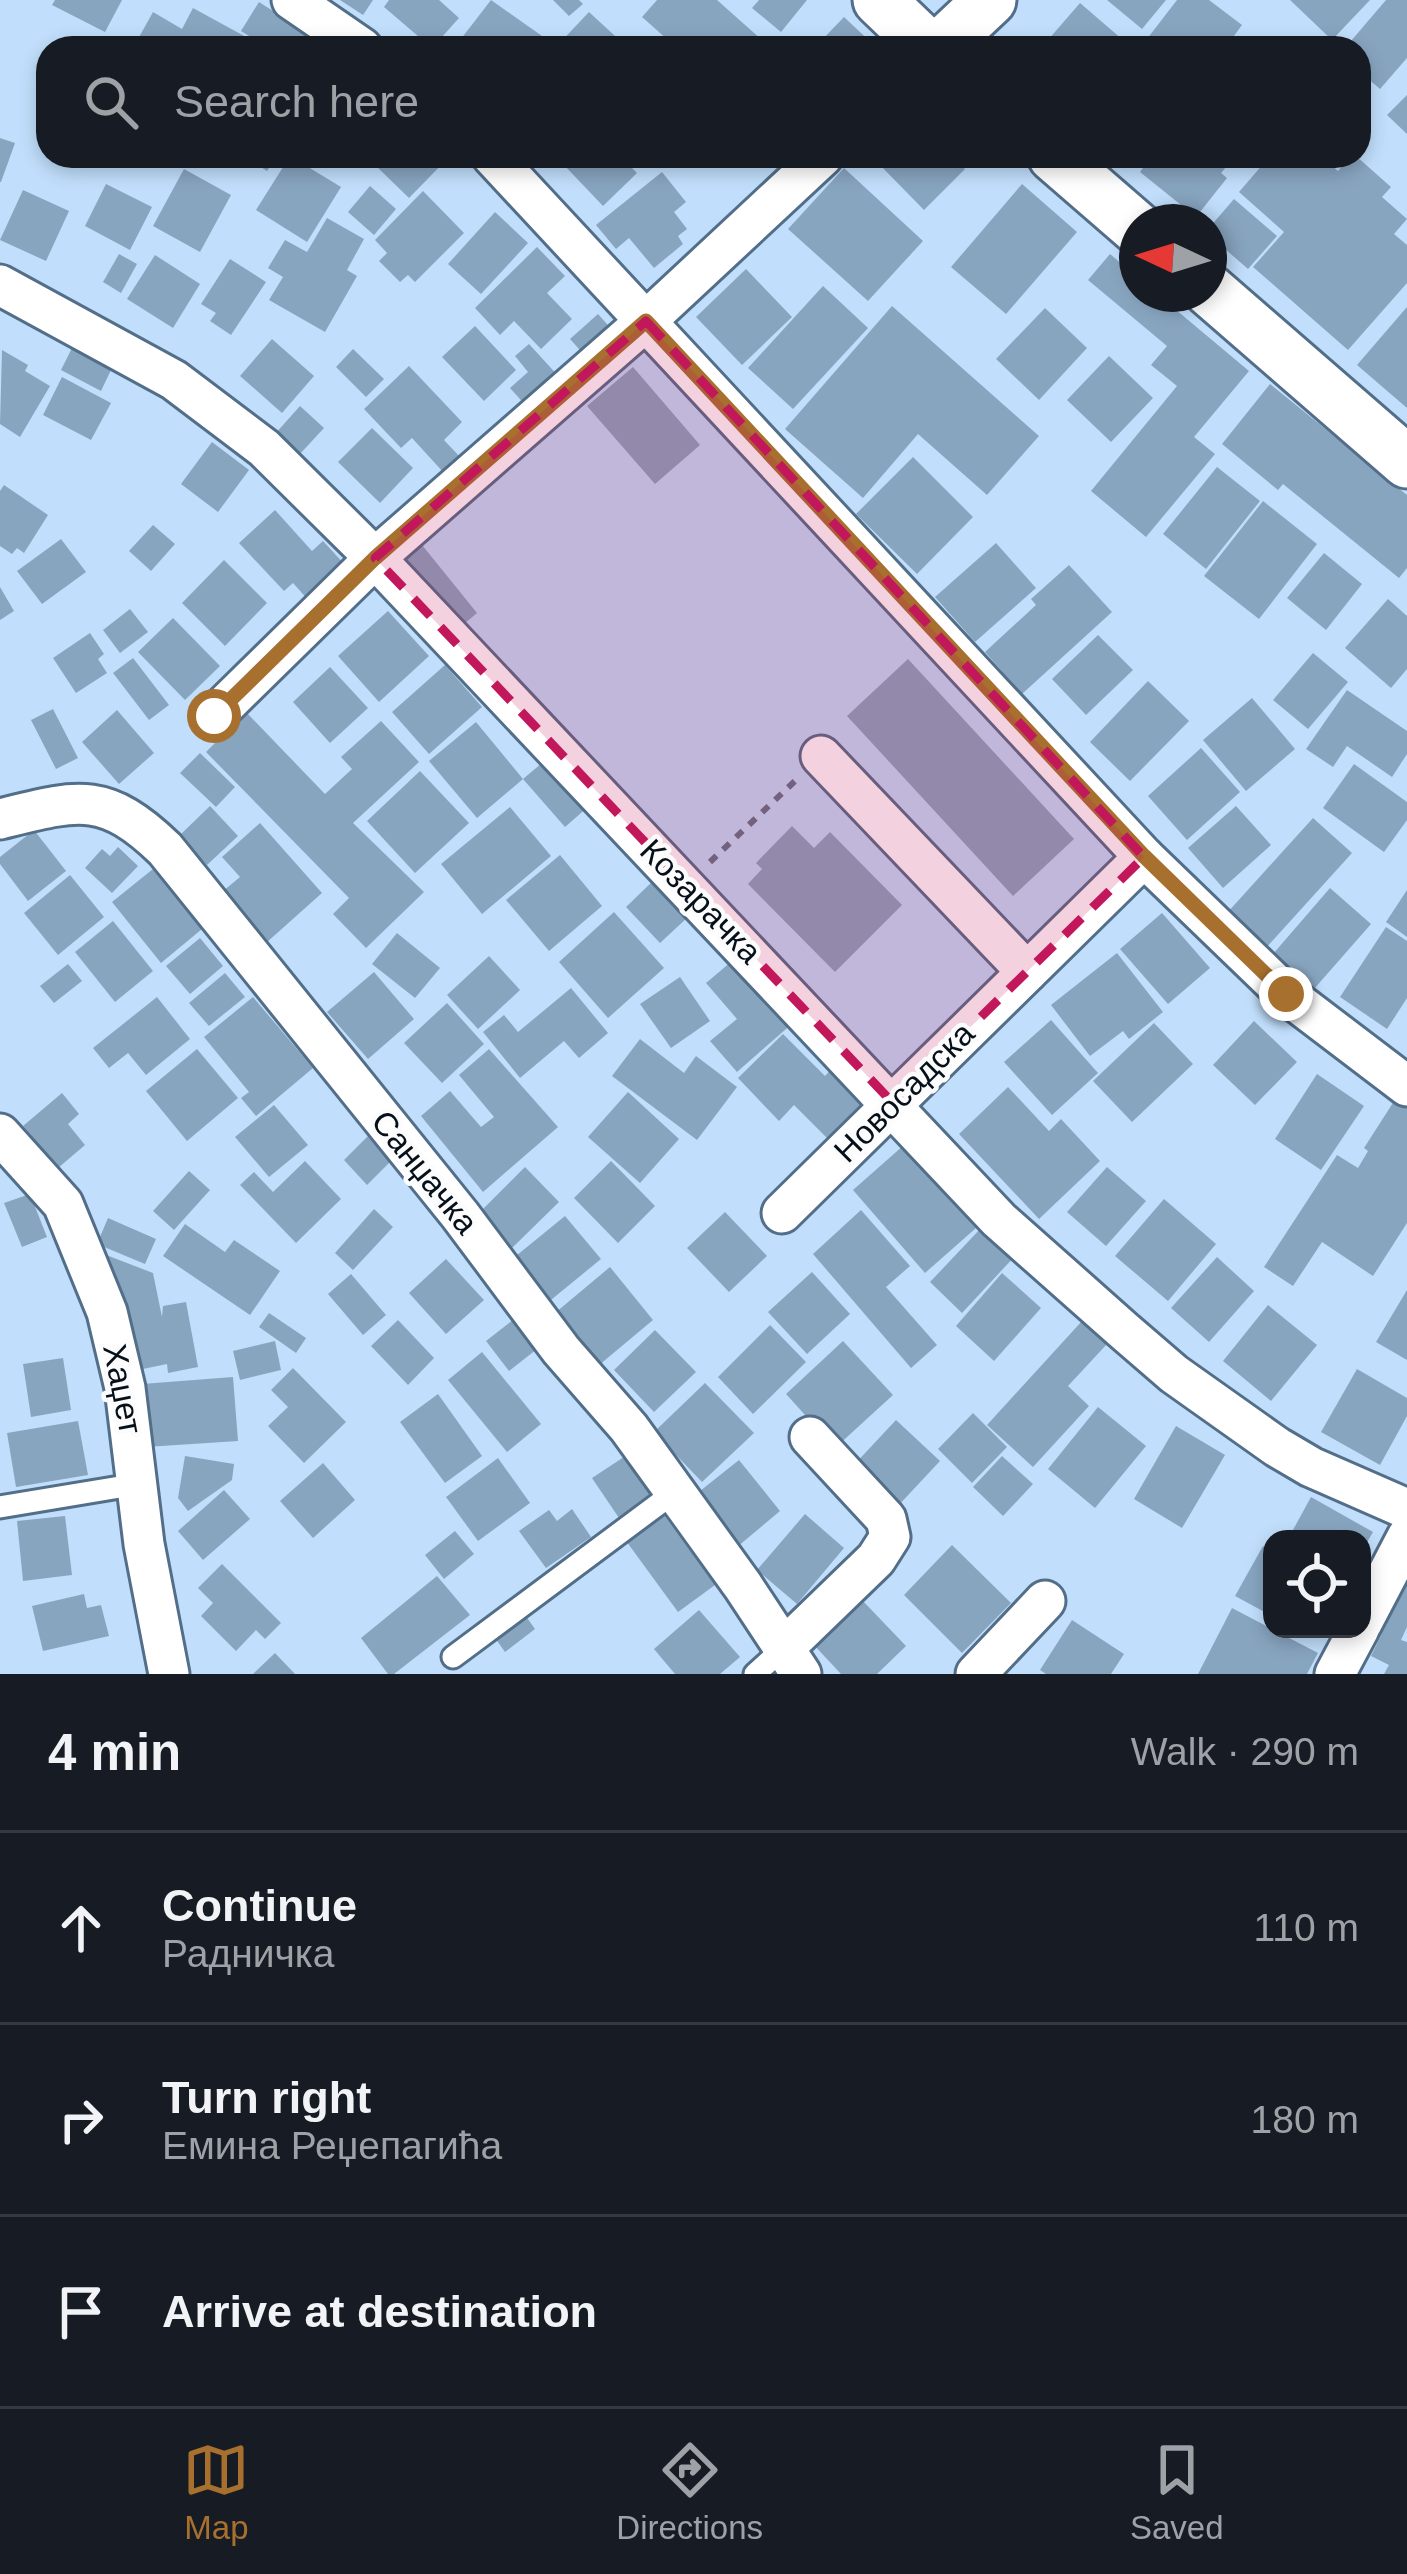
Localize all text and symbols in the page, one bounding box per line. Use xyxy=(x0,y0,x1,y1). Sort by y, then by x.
search box xyxy=(36,36,1371,168)
icon: search xyxy=(78,69,144,135)
text: Search here xyxy=(174,76,419,127)
north arrow xyxy=(1119,204,1227,312)
route start xyxy=(187,689,241,743)
street label: Козарачка xyxy=(633,832,769,971)
route end xyxy=(1259,967,1313,1021)
street label: Новосадска xyxy=(827,1014,982,1169)
street label: Санџачка xyxy=(364,1103,486,1241)
street label: Хаџет xyxy=(96,1341,150,1437)
map controls xyxy=(1263,1530,1371,1638)
button: locate xyxy=(1263,1530,1371,1638)
text: 4 min xyxy=(48,1724,181,1781)
text: Walk · 290 m xyxy=(1131,1730,1359,1773)
text: Continue xyxy=(162,1880,357,1931)
icon: ahead xyxy=(48,1895,114,1961)
text: 110 m xyxy=(1254,1906,1359,1949)
text: Радничка xyxy=(162,1932,334,1975)
text: Turn right xyxy=(162,2072,371,2123)
icon: right xyxy=(48,2087,114,2153)
text: 180 m xyxy=(1251,2098,1359,2141)
text: Емина Реџепагића xyxy=(162,2124,502,2167)
icon: arrive xyxy=(48,2279,114,2345)
text: Arrive at destination xyxy=(162,2286,597,2337)
tab: Map xyxy=(183,2437,249,2547)
tab: Directions xyxy=(616,2437,763,2547)
tab: Saved xyxy=(1130,2437,1224,2547)

